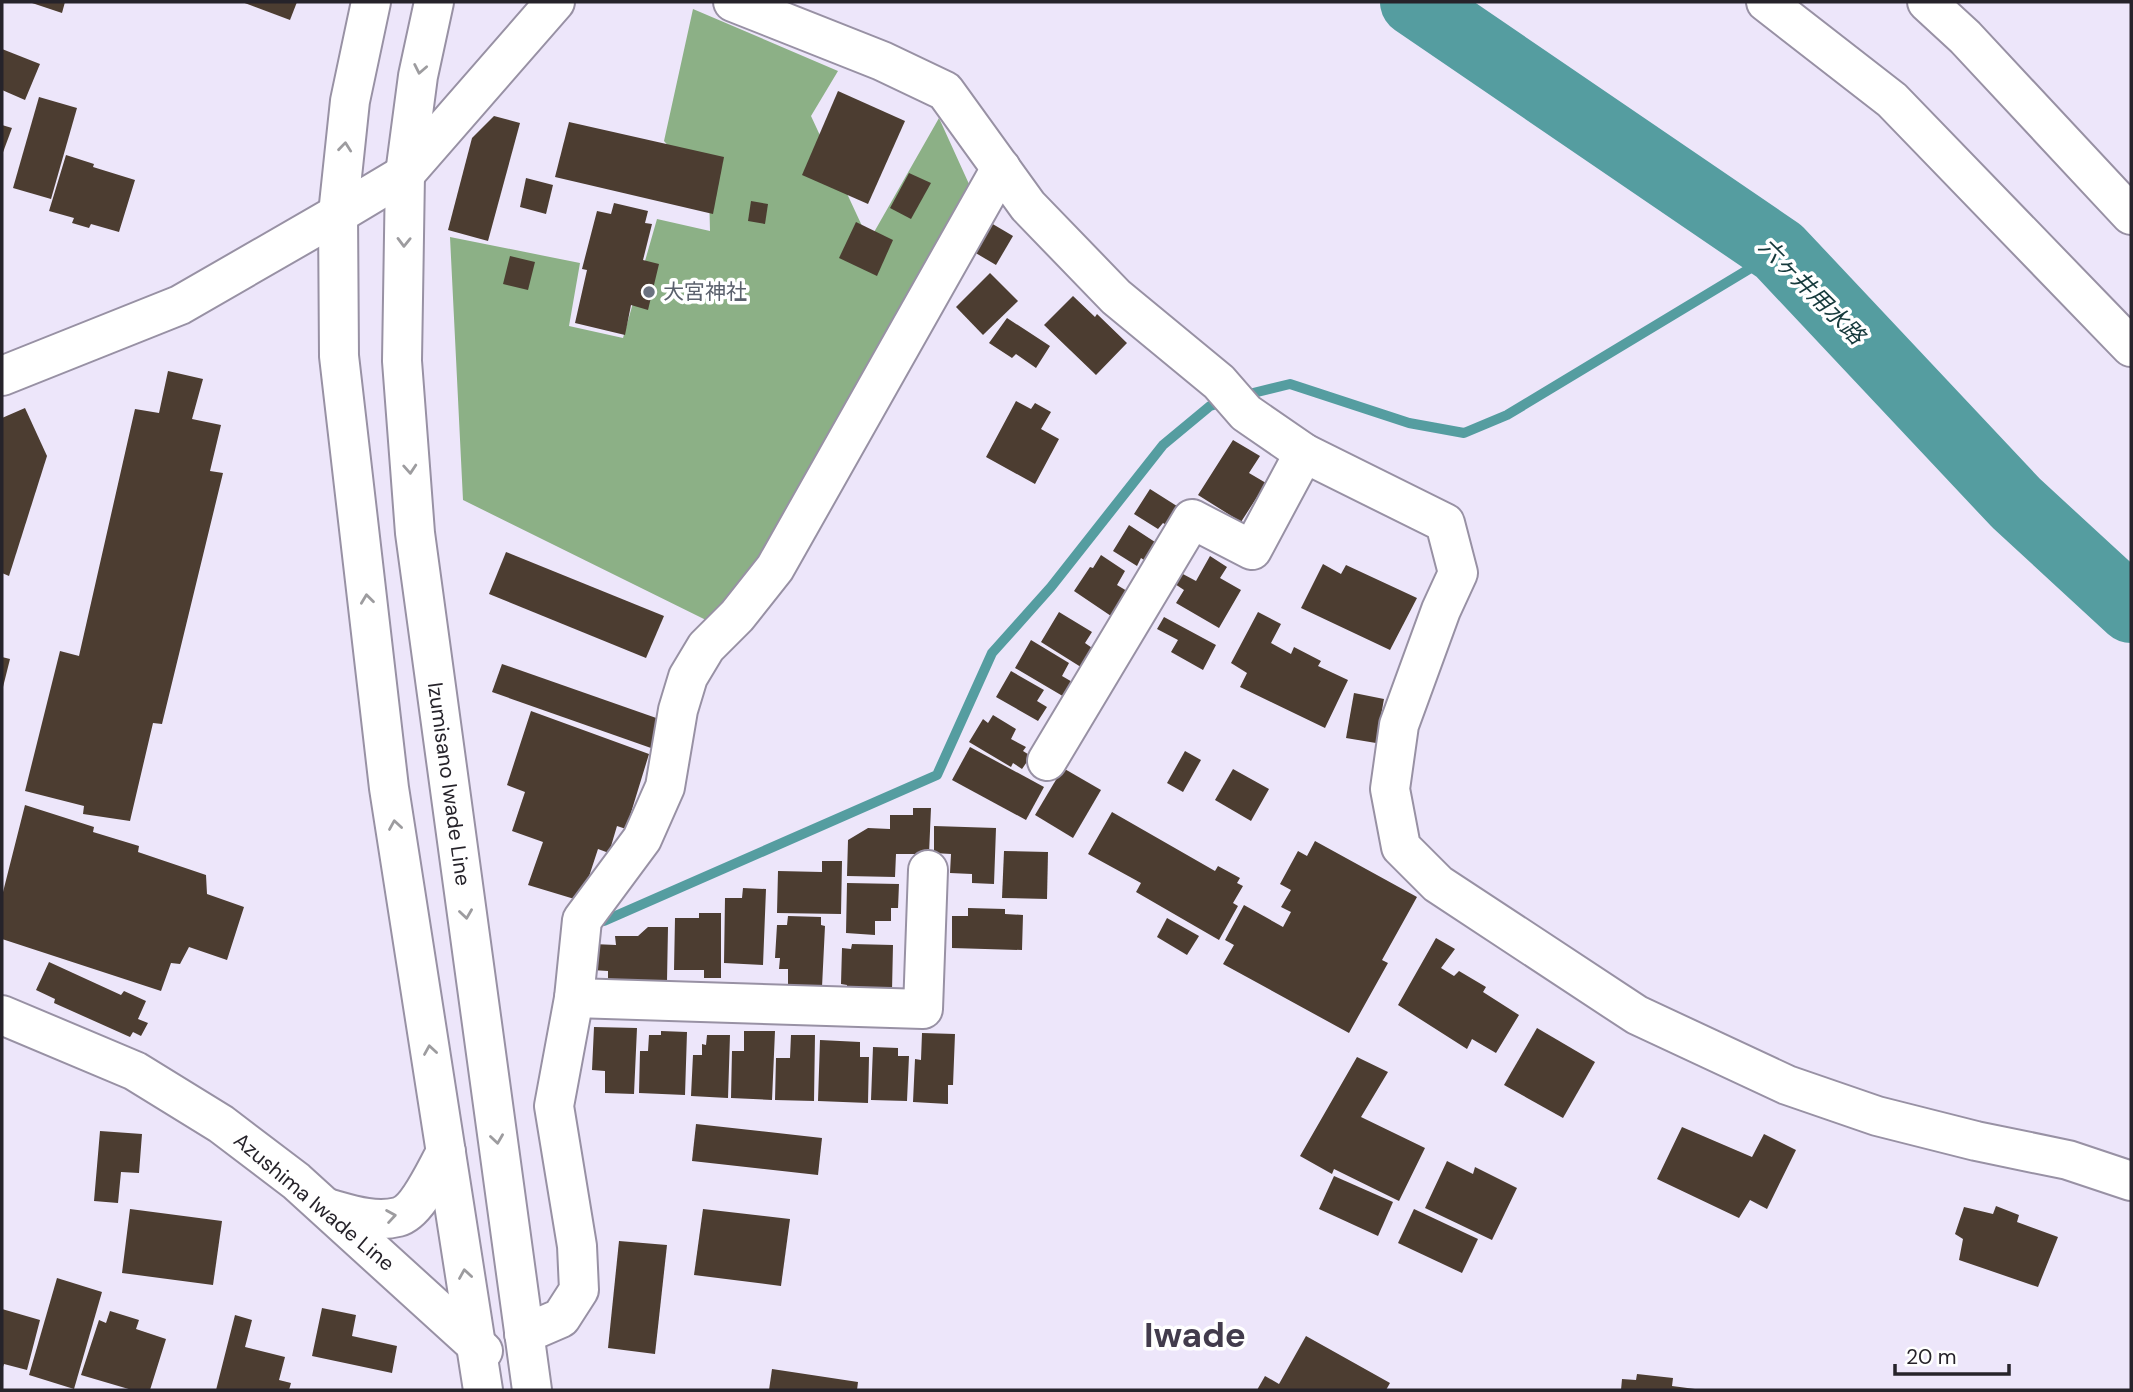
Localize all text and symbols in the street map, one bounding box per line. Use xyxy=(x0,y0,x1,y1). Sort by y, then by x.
one-way arrow xyxy=(413,63,428,75)
one-way arrow xyxy=(338,141,353,152)
water label: 六ヶ井用水路 xyxy=(1753,232,1873,352)
one-way arrow xyxy=(396,237,412,248)
place label: 大宮神社 xyxy=(663,278,747,306)
marker: 大宮神社 xyxy=(641,284,657,300)
one-way arrow xyxy=(402,464,417,475)
one-way arrow xyxy=(360,593,375,604)
street label: Izumisano Iwade Line xyxy=(421,680,477,888)
one-way arrow xyxy=(388,819,403,831)
one-way arrow xyxy=(459,908,474,920)
one-way arrow xyxy=(423,1044,438,1055)
street label: Azushima Iwade Line xyxy=(228,1126,400,1278)
one-way arrow xyxy=(490,1133,505,1145)
one-way arrow xyxy=(386,1209,397,1224)
one-way arrow xyxy=(458,1268,473,1280)
district label: Iwade xyxy=(1144,1312,1246,1358)
scale bar xyxy=(1895,1332,2009,1376)
text: 20 m xyxy=(1906,1343,1957,1371)

